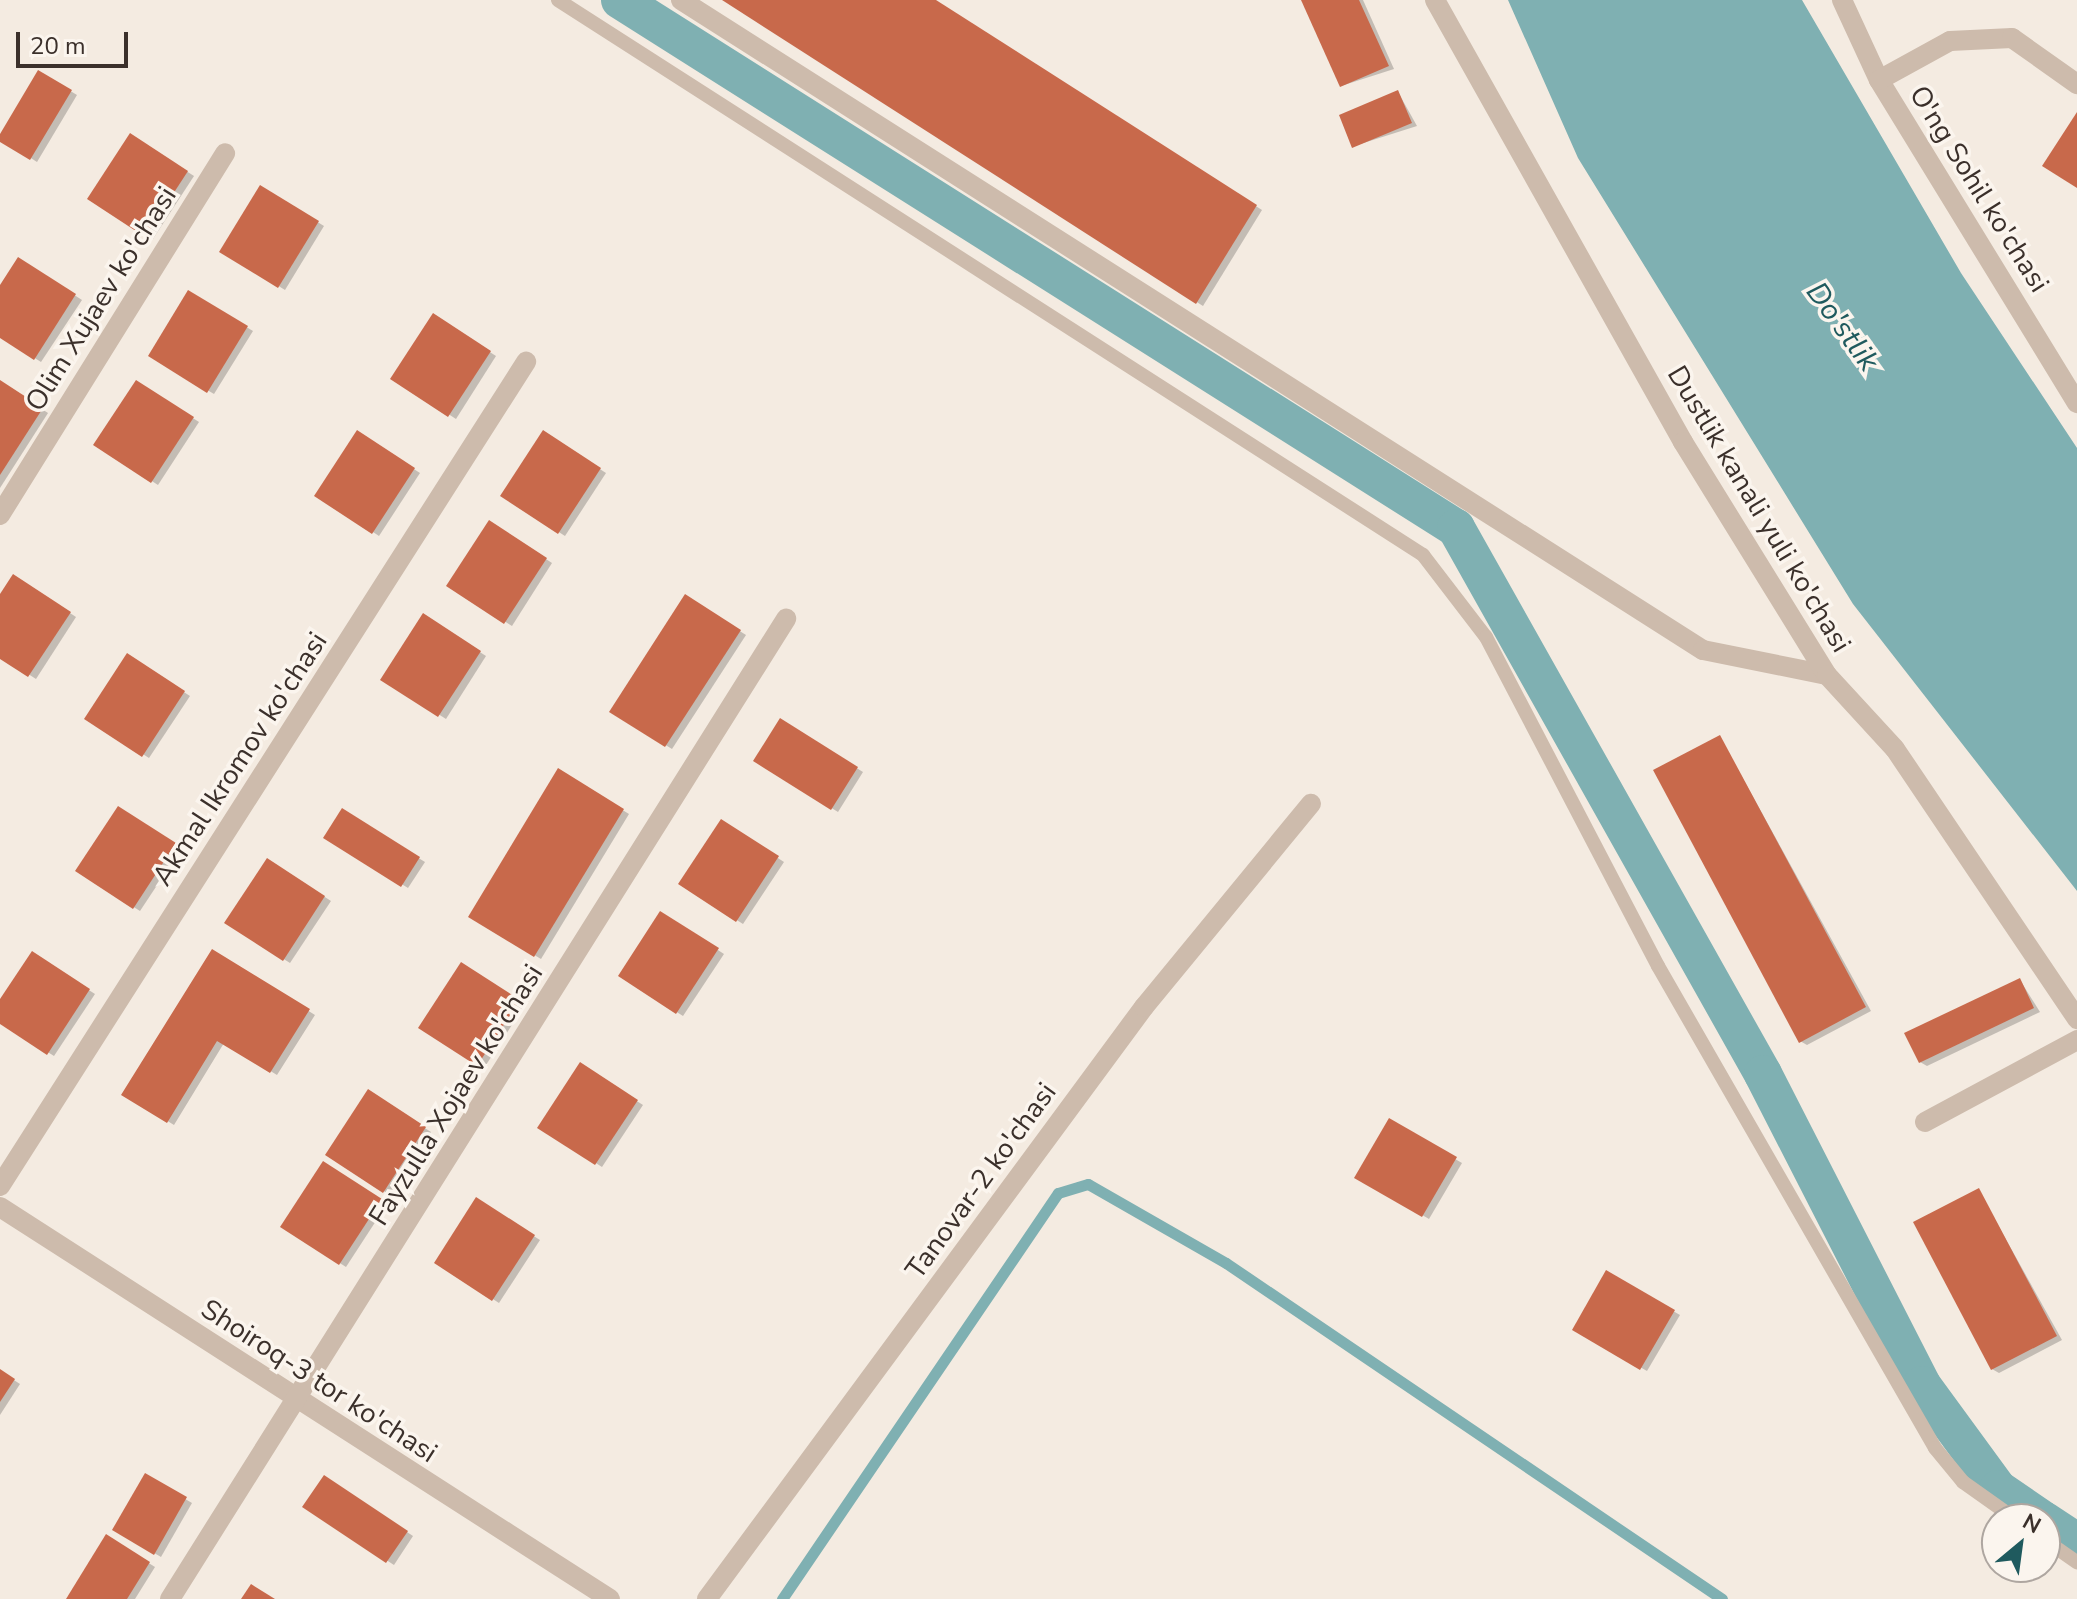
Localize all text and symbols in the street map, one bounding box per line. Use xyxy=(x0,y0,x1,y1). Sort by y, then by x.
scale bar xyxy=(20,16,132,66)
text: 20 m xyxy=(30,30,86,62)
street label: O'ng Sohil ko'chasi xyxy=(1902,80,2056,298)
street label: Olim Xujaev ko'chasi xyxy=(18,181,184,417)
water label: Do'stlik xyxy=(1798,275,1886,379)
street label: Dustlik kanali yuli ko'chasi xyxy=(1660,360,1858,658)
street label: Akmal Ikromov ko'chasi xyxy=(145,626,335,892)
street label: Fayzulla Xojaev ko'chasi xyxy=(362,958,550,1232)
street label: Tanovar-2 ko'chasi xyxy=(899,1076,1063,1286)
street label: Shoiroq-3 tor ko'chasi xyxy=(195,1292,443,1470)
north arrow xyxy=(1981,1503,2061,1583)
text: N xyxy=(2017,1507,2046,1541)

